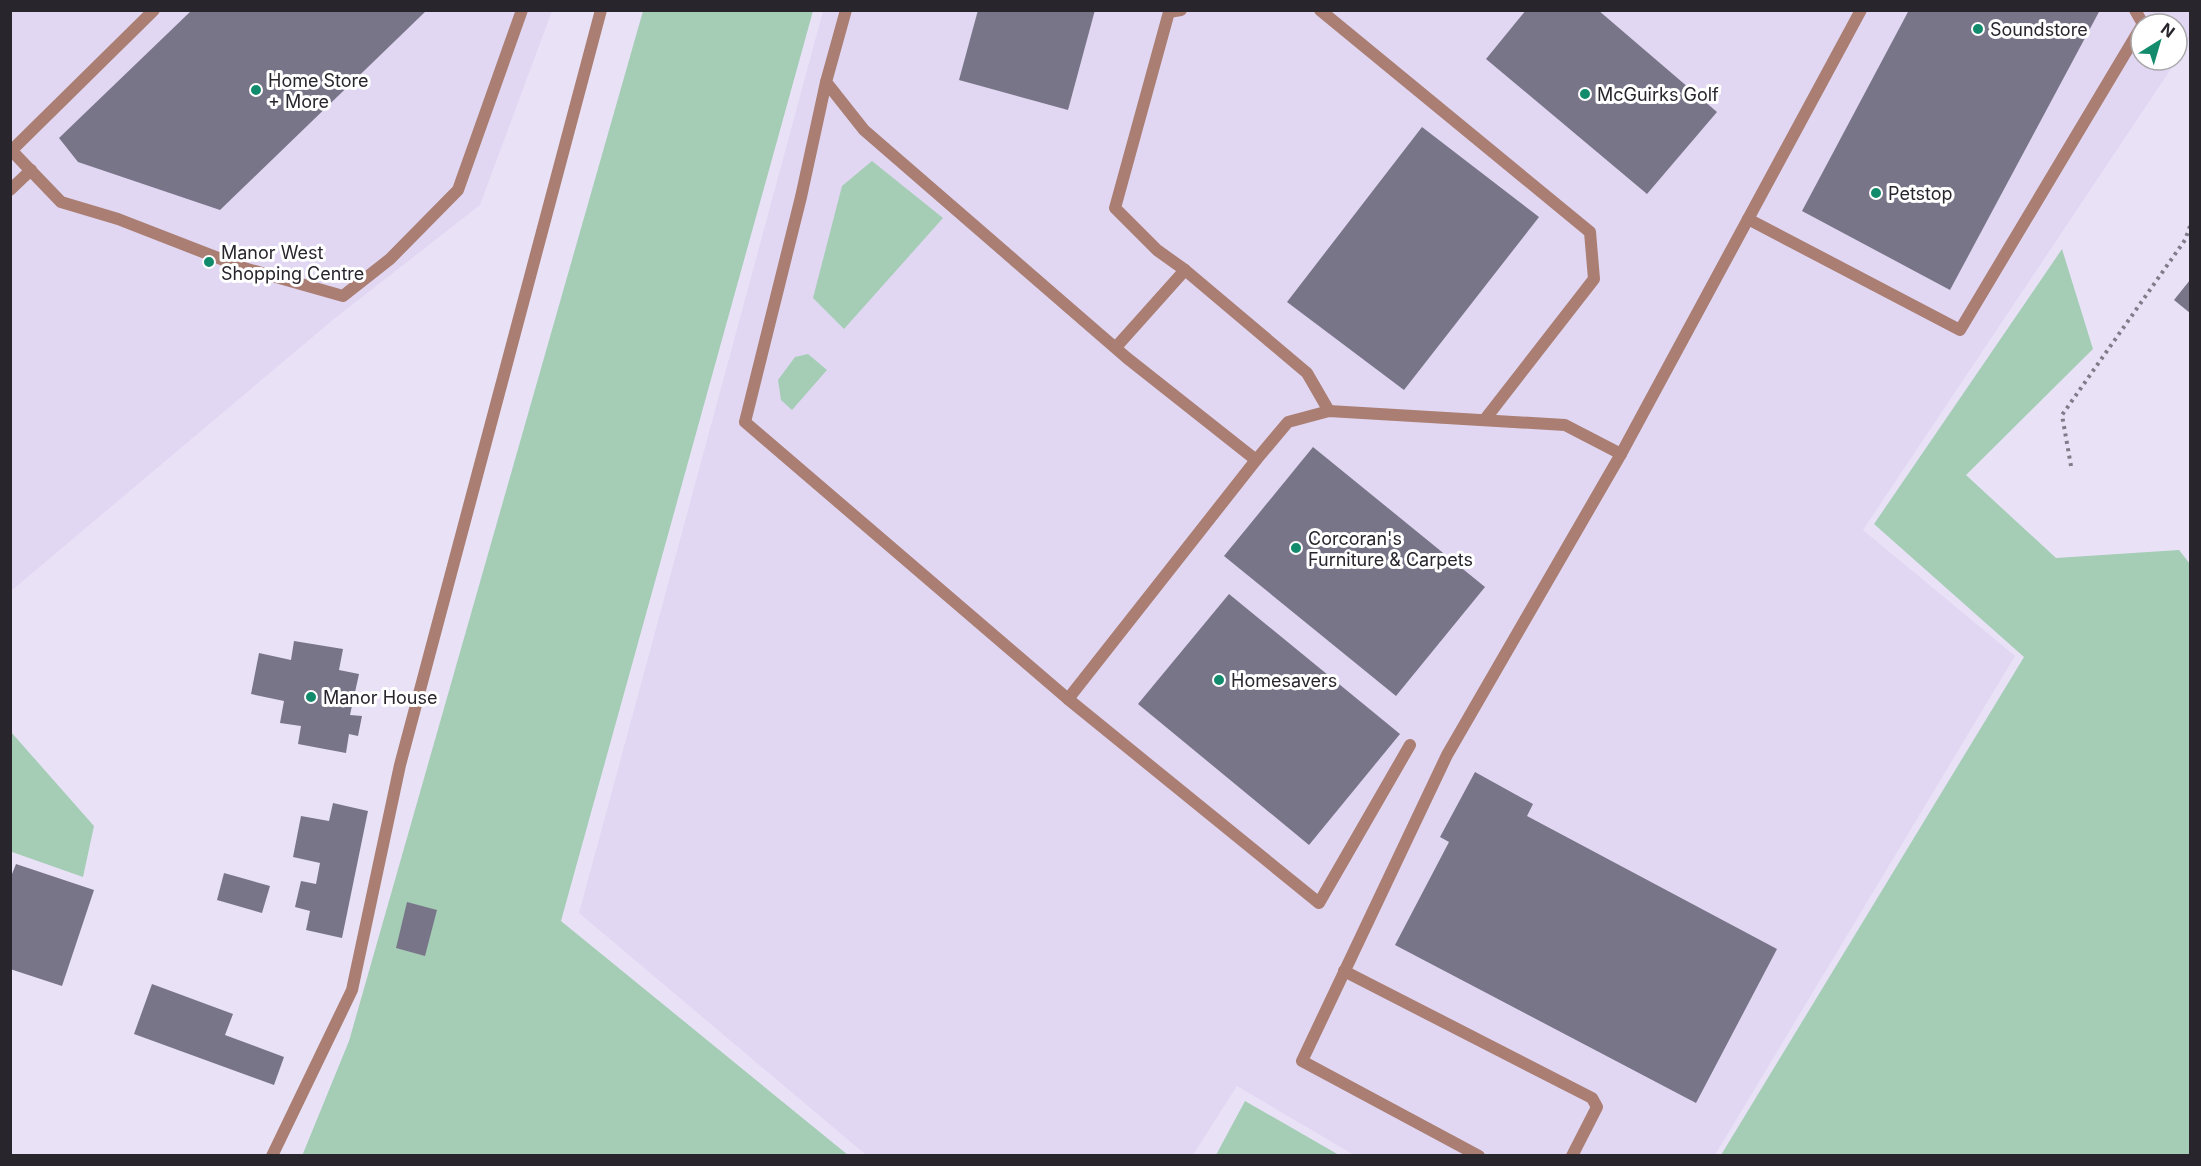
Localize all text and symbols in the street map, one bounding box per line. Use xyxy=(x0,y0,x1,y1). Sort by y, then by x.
north arrow xyxy=(2129,12,2189,72)
text: N xyxy=(2157,18,2179,42)
place label: Soundstore xyxy=(1990,19,2088,40)
marker: Soundstore xyxy=(1971,22,1985,36)
place label: Home Store + More xyxy=(268,70,369,112)
marker: Home Store + More xyxy=(249,83,263,97)
place label: McGuirks Golf xyxy=(1597,84,1719,105)
marker: McGuirks Golf xyxy=(1578,87,1592,101)
place label: Petstop xyxy=(1888,183,1953,204)
marker: Petstop xyxy=(1869,186,1883,200)
place label: Manor West Shopping Centre xyxy=(221,242,364,284)
marker: Manor West Shopping Centre xyxy=(202,255,216,269)
place label: Corcoran's Furniture & Carpets xyxy=(1308,528,1473,570)
marker: Corcoran's Furniture & Carpets xyxy=(1289,541,1303,555)
place label: Homesavers xyxy=(1231,670,1337,691)
marker: Homesavers xyxy=(1212,673,1226,687)
place label: Manor House xyxy=(323,687,437,708)
marker: Manor House xyxy=(304,690,318,704)

